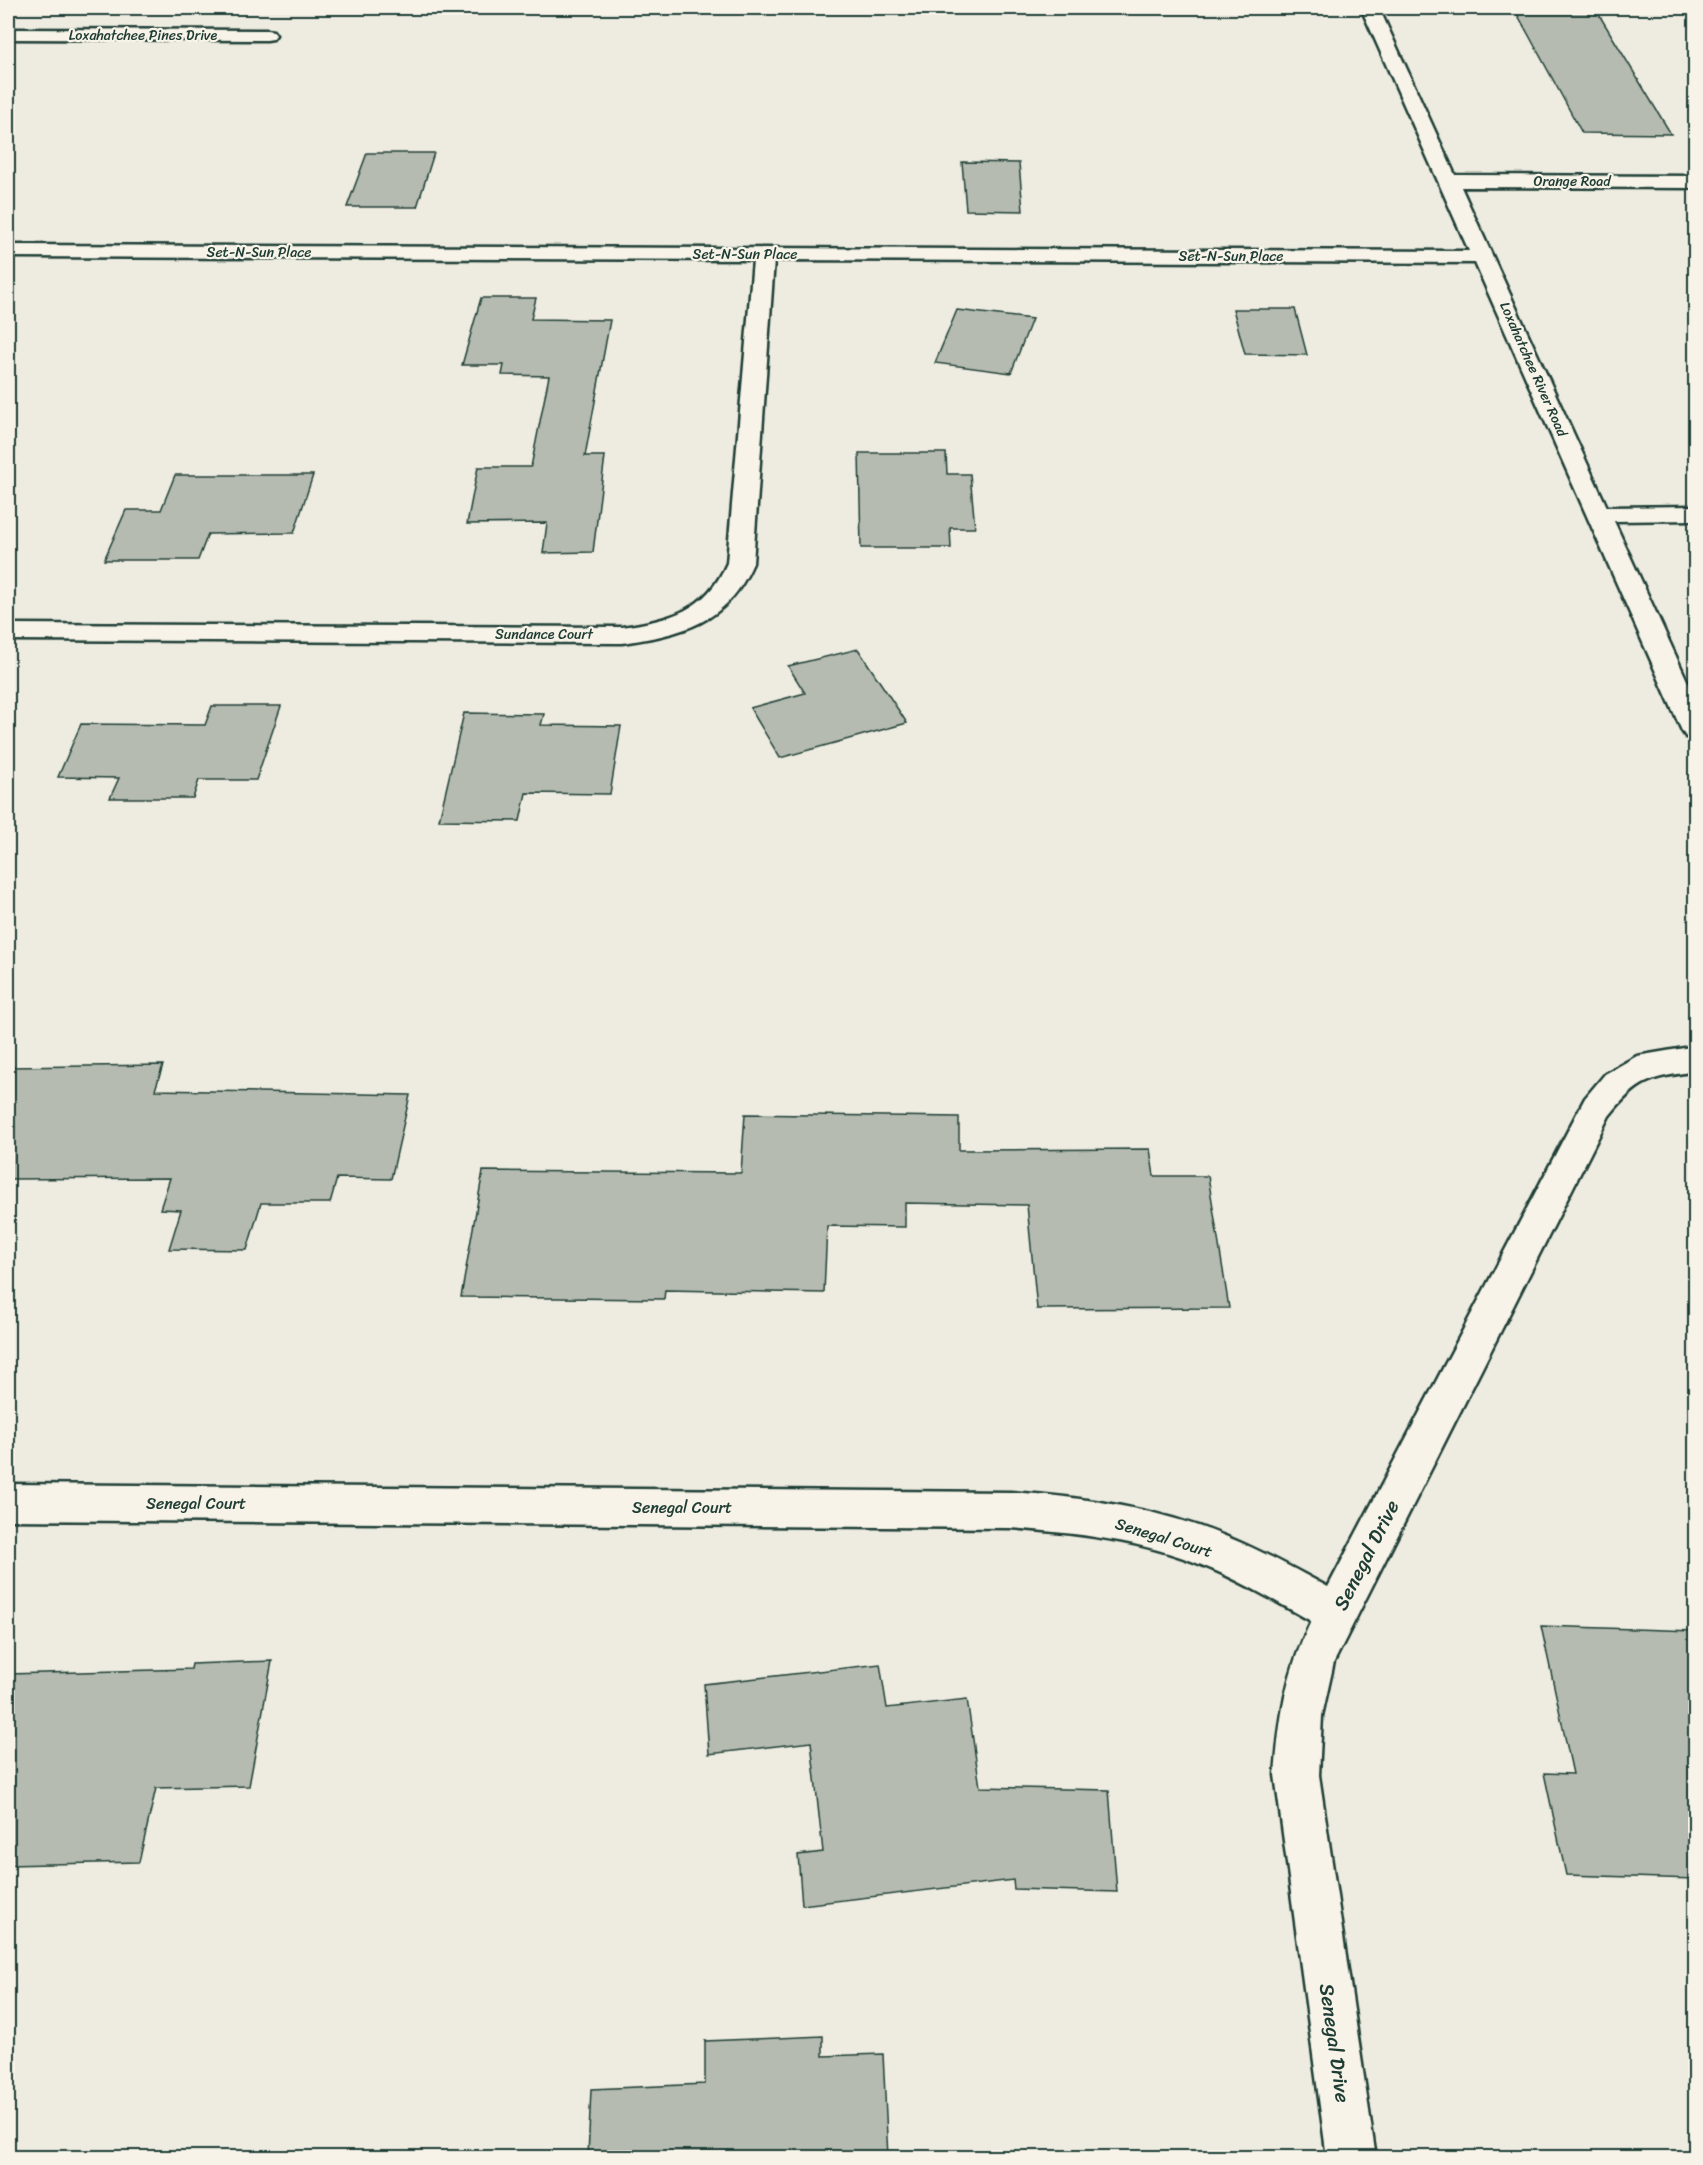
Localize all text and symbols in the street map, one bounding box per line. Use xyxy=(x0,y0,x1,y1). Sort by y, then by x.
street label: Loxahatchee Pines Drive xyxy=(69,23,218,48)
street label: Orange Road xyxy=(1533,169,1612,194)
street label: Set-N-Sun Place xyxy=(207,240,311,265)
street label: Set-N-Sun Place xyxy=(693,242,797,267)
street label: Set-N-Sun Place xyxy=(1179,244,1283,269)
street label: Loxahatchee River Road xyxy=(1493,298,1575,442)
street label: Sundance Court xyxy=(495,622,594,647)
street label: Senegal Court xyxy=(146,1489,246,1518)
street label: Senegal Court xyxy=(632,1493,732,1522)
street label: Senegal Drive xyxy=(1324,1494,1409,1617)
street label: Senegal Court xyxy=(1112,1509,1216,1566)
street label: Senegal Drive xyxy=(1309,1981,1360,2105)

